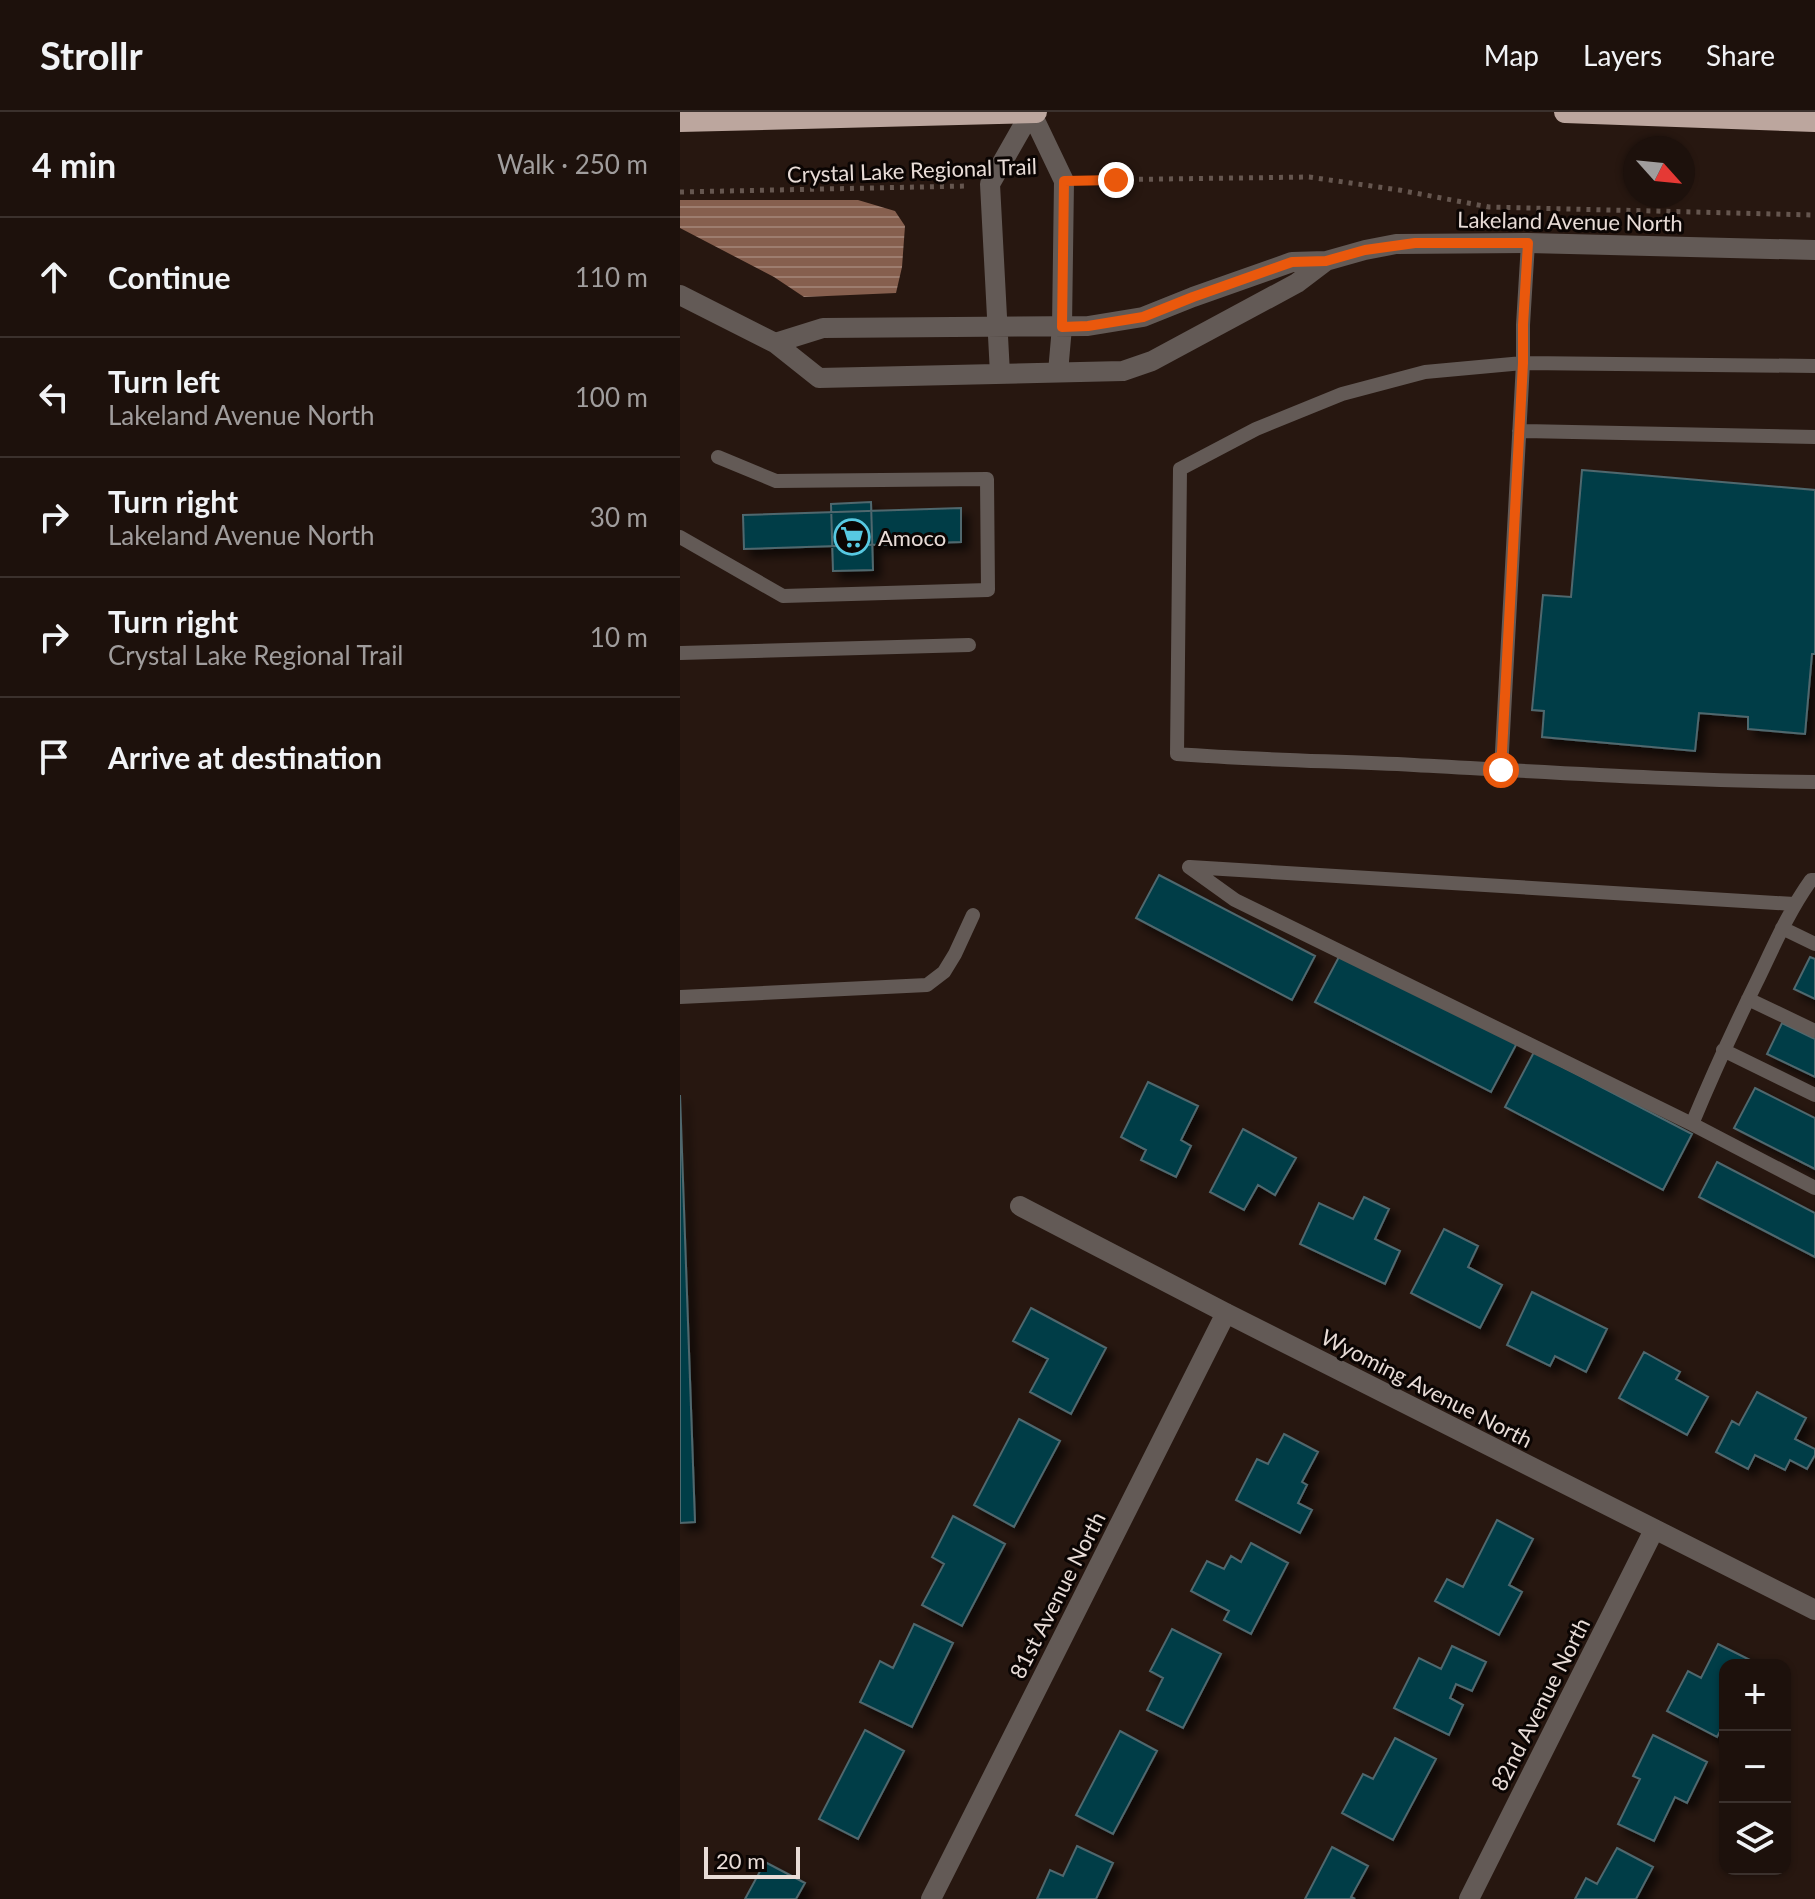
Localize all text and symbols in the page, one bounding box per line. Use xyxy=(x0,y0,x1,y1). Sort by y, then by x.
text: Strollr xyxy=(40,32,143,78)
text: Map xyxy=(1484,38,1539,72)
text: Layers xyxy=(1583,38,1662,72)
text: Share xyxy=(1706,38,1775,72)
north arrow xyxy=(1623,136,1695,208)
text: 4 min xyxy=(32,144,116,185)
text: Walk · 250 m xyxy=(497,148,648,180)
street label: Crystal Lake Regional Trail xyxy=(787,152,1037,188)
route end xyxy=(1098,162,1134,198)
street label: Lakeland Avenue North xyxy=(1457,206,1683,236)
icon: ahead xyxy=(32,255,76,299)
text: Continue xyxy=(108,259,231,295)
text: 110 m xyxy=(575,261,648,293)
text: Turn left xyxy=(108,363,220,399)
icon: left xyxy=(32,375,76,419)
text: 100 m xyxy=(575,381,648,413)
text: Lakeland Avenue North xyxy=(108,399,375,431)
text: Turn right xyxy=(108,483,238,519)
icon: right xyxy=(32,495,76,539)
text: 30 m xyxy=(590,501,648,533)
supermarket icon: Amoco xyxy=(833,518,871,556)
text: Lakeland Avenue North xyxy=(108,519,375,551)
place label: Amoco xyxy=(878,524,946,551)
text: Turn right xyxy=(108,603,238,639)
icon: right xyxy=(32,615,76,659)
text: 10 m xyxy=(590,621,648,653)
text: Crystal Lake Regional Trail xyxy=(108,639,404,671)
icon: arrive xyxy=(32,735,76,779)
text: Arrive at destination xyxy=(108,739,382,775)
route start xyxy=(1483,752,1519,788)
street label: Wyoming Avenue North xyxy=(1317,1323,1537,1453)
street label: 81st Avenue North xyxy=(1003,1507,1111,1683)
street label: 82nd Avenue North xyxy=(1485,1613,1595,1795)
map controls xyxy=(1719,1659,1791,1875)
button: + xyxy=(1719,1659,1791,1731)
button: − xyxy=(1719,1731,1791,1803)
button: layers xyxy=(1719,1803,1791,1875)
scale bar xyxy=(704,1843,800,1879)
text: 20 m xyxy=(716,1847,765,1874)

